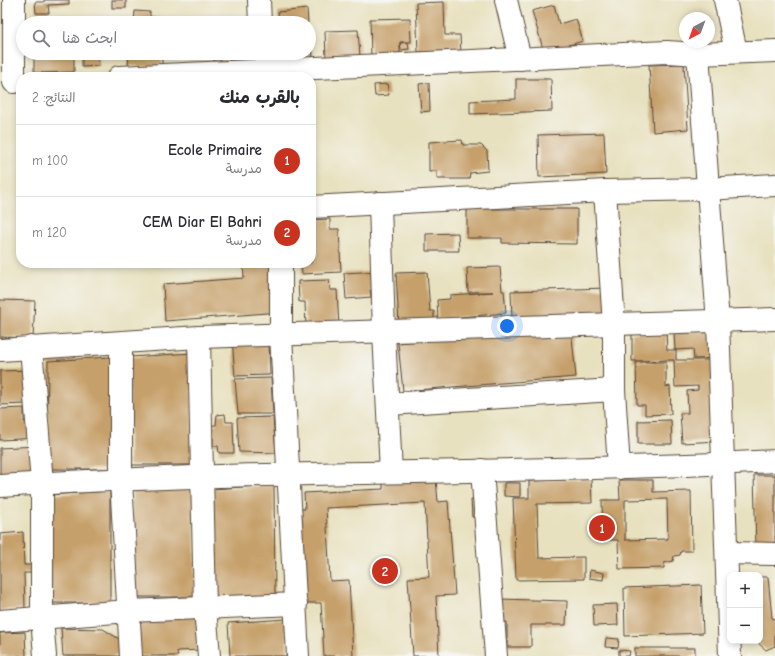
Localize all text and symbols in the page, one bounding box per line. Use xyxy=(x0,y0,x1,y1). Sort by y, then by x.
north arrow xyxy=(679,12,715,48)
search box xyxy=(16,16,316,60)
icon: search xyxy=(30,27,52,49)
text: ابحث هنا xyxy=(62,29,117,47)
text: بالقرب منك xyxy=(219,88,300,107)
text: النتائج: 2 xyxy=(32,90,76,105)
text: Ecole Primaire xyxy=(168,141,262,159)
text: 100 m xyxy=(32,153,68,168)
text: 1 xyxy=(284,153,290,168)
text: مدرسة xyxy=(226,161,262,176)
text: CEM Diar El Bahri xyxy=(142,213,262,231)
text: 120 m xyxy=(32,225,67,240)
text: 2 xyxy=(284,225,290,240)
text: مدرسة xyxy=(226,233,262,248)
your location xyxy=(497,316,517,336)
pin: 1 xyxy=(589,513,615,543)
pin: 2 xyxy=(372,556,398,586)
map controls xyxy=(727,572,763,644)
button: + xyxy=(727,572,763,608)
button: − xyxy=(727,608,763,644)

